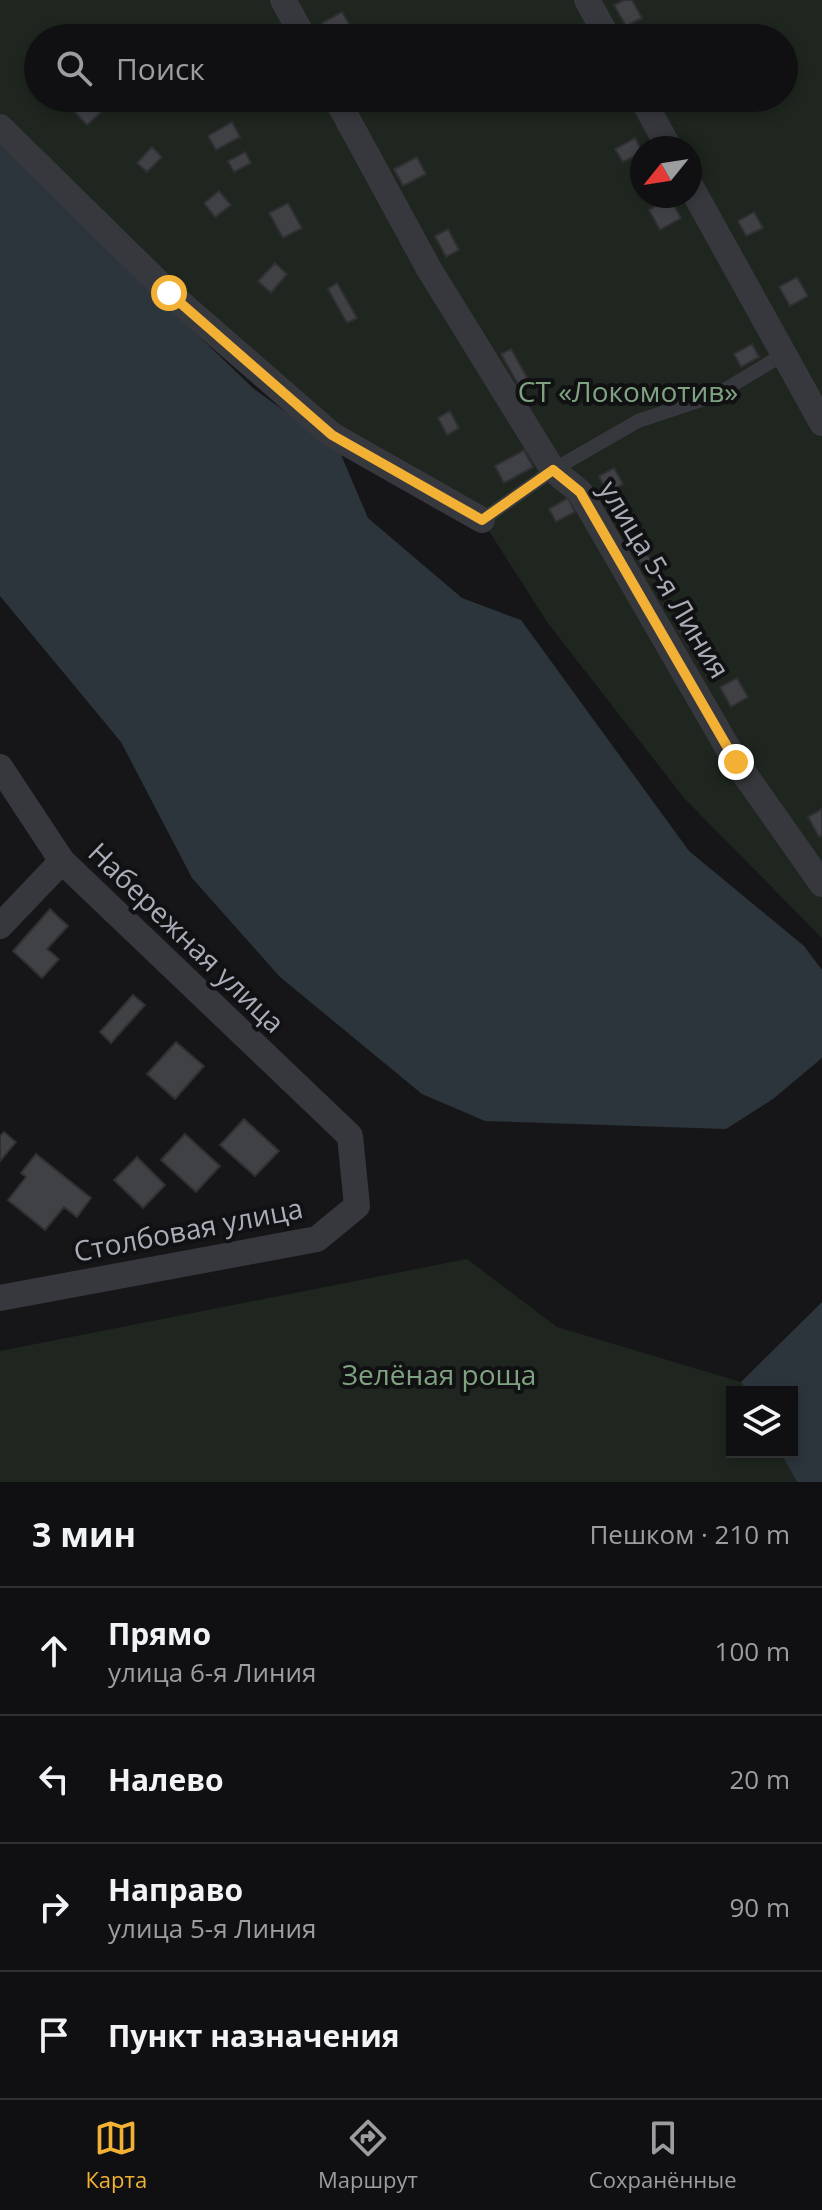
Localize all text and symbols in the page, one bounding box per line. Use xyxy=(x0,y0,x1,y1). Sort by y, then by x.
search box xyxy=(24,24,798,112)
icon: search xyxy=(52,46,96,90)
text: Поиск xyxy=(116,48,205,89)
north arrow xyxy=(630,136,702,208)
route start xyxy=(151,275,187,311)
park label: СТ «Локомотив» xyxy=(518,372,738,410)
street label: улица 5-я Линия xyxy=(591,473,739,685)
route end xyxy=(718,744,754,780)
street label: Набережная улица xyxy=(81,833,293,1041)
street label: Столбовая улица xyxy=(70,1188,306,1270)
park label: Зелёная роща xyxy=(342,1355,536,1393)
map controls xyxy=(726,1386,798,1458)
button: layers xyxy=(726,1386,798,1458)
text: 3 мин xyxy=(32,1511,136,1557)
text: Пешком · 210 m xyxy=(589,1516,790,1552)
text: Прямо xyxy=(108,1613,211,1654)
icon: ahead xyxy=(32,1629,76,1673)
text: 100 m xyxy=(715,1633,790,1669)
text: улица 6-я Линия xyxy=(108,1654,316,1690)
icon: left xyxy=(32,1757,76,1801)
text: Налево xyxy=(108,1759,224,1800)
text: 20 m xyxy=(729,1761,790,1797)
text: Направо xyxy=(108,1869,243,1910)
icon: right xyxy=(32,1885,76,1929)
text: 90 m xyxy=(729,1889,790,1925)
text: улица 5-я Линия xyxy=(108,1910,316,1946)
icon: arrive xyxy=(32,2013,76,2057)
text: Пункт назначения xyxy=(108,2015,400,2056)
tab: Карта xyxy=(85,2116,147,2194)
tab: Маршрут xyxy=(318,2116,418,2194)
tab: Сохранённые xyxy=(589,2116,737,2194)

